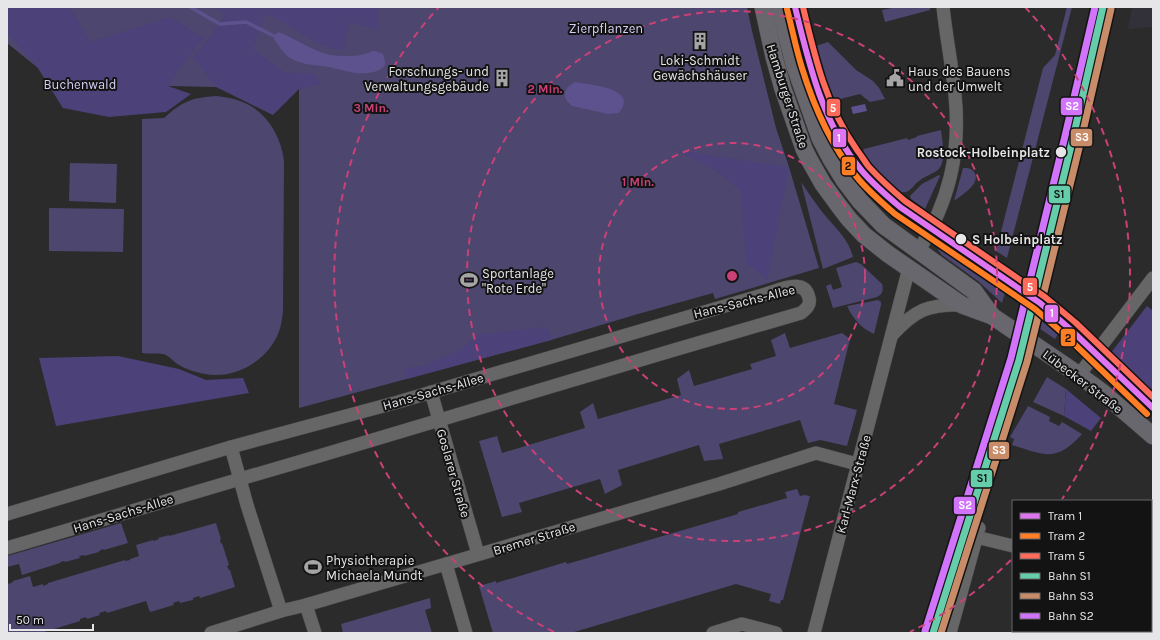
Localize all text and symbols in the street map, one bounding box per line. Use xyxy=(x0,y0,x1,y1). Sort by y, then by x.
park label: Zierpflanzen xyxy=(569,21,643,36)
building icon: Loki-Schmidt Gewächshäuser xyxy=(690,31,710,51)
street label: Hamburger Straße xyxy=(764,42,812,151)
place label: Loki-Schmidt Gewächshäuser xyxy=(653,53,747,83)
place label: Forschungs- und Verwaltungsgebäude xyxy=(365,64,489,94)
place label: Haus des Bauens und der Umwelt xyxy=(908,64,1011,94)
building icon: Forschungs- und Verwaltungsgebäude xyxy=(492,68,512,88)
public building icon: Haus des Bauens und der Umwelt xyxy=(885,68,905,88)
park label: Buchenwald xyxy=(44,77,116,92)
text: 2 Min. xyxy=(528,82,563,96)
line badge: S2 xyxy=(1060,97,1083,116)
line badge: 5 xyxy=(826,98,841,117)
text: S2 xyxy=(1065,100,1079,113)
text: 3 Min. xyxy=(354,101,389,115)
text: 5 xyxy=(830,102,836,115)
line badge: 1 xyxy=(832,128,847,148)
line badge: S3 xyxy=(1070,128,1093,147)
text: S3 xyxy=(1075,131,1089,144)
text: 1 xyxy=(837,132,841,145)
place label: Rostock-Holbeinplatz xyxy=(917,145,1050,160)
marker: Rostock-Holbeinplatz xyxy=(1054,145,1068,159)
line badge: 2 xyxy=(841,156,856,176)
text: 2 xyxy=(845,160,852,173)
text: 1 Min. xyxy=(622,175,654,189)
line badge: S1 xyxy=(1048,185,1071,204)
text: S1 xyxy=(1054,188,1064,201)
marker: S Holbeinplatz xyxy=(954,232,968,246)
place label: S Holbeinplatz xyxy=(972,232,1062,247)
place label: Sportanlage "Rote Erde" xyxy=(482,266,554,296)
centre of rings xyxy=(725,269,739,283)
sports icon: Sportanlage "Rote Erde" xyxy=(459,270,479,290)
line badge: 5 xyxy=(1022,277,1038,296)
text: 5 xyxy=(1027,281,1033,294)
street label: Hans-Sachs-Allee xyxy=(692,282,797,321)
line badge: 1 xyxy=(1044,304,1059,323)
text: 1 xyxy=(1050,307,1054,320)
line badge: 2 xyxy=(1060,328,1076,347)
text: 2 xyxy=(1065,332,1072,345)
street label: Lübecker Straße xyxy=(1040,346,1126,416)
street label: Hans-Sachs-Allee xyxy=(381,370,486,413)
street label: Goslarer Straße xyxy=(434,427,473,519)
street label: Karl-Marx-Straße xyxy=(833,433,874,535)
line badge: S3 xyxy=(988,441,1010,460)
text: S3 xyxy=(992,444,1006,457)
line badge: S1 xyxy=(970,469,993,488)
text: S1 xyxy=(977,472,987,485)
street label: Hans-Sachs-Allee xyxy=(71,491,175,536)
line badge: S2 xyxy=(953,496,976,515)
text: S2 xyxy=(958,499,972,512)
legend xyxy=(1012,500,1152,632)
text: Tram 1 xyxy=(1048,509,1082,523)
street label: Bremer Straße xyxy=(491,519,577,558)
text: Tram 2 xyxy=(1048,529,1085,543)
text: Tram 5 xyxy=(1048,549,1085,563)
place label: Physiotherapie Michaela Mundt xyxy=(326,553,423,583)
sports icon: Physiotherapie Michaela Mundt xyxy=(303,557,323,577)
text: Bahn S1 xyxy=(1048,569,1091,583)
text: Bahn S3 xyxy=(1048,589,1094,603)
scale bar xyxy=(10,606,93,632)
text: Bahn S2 xyxy=(1048,609,1094,623)
text: 50 m xyxy=(16,613,44,627)

